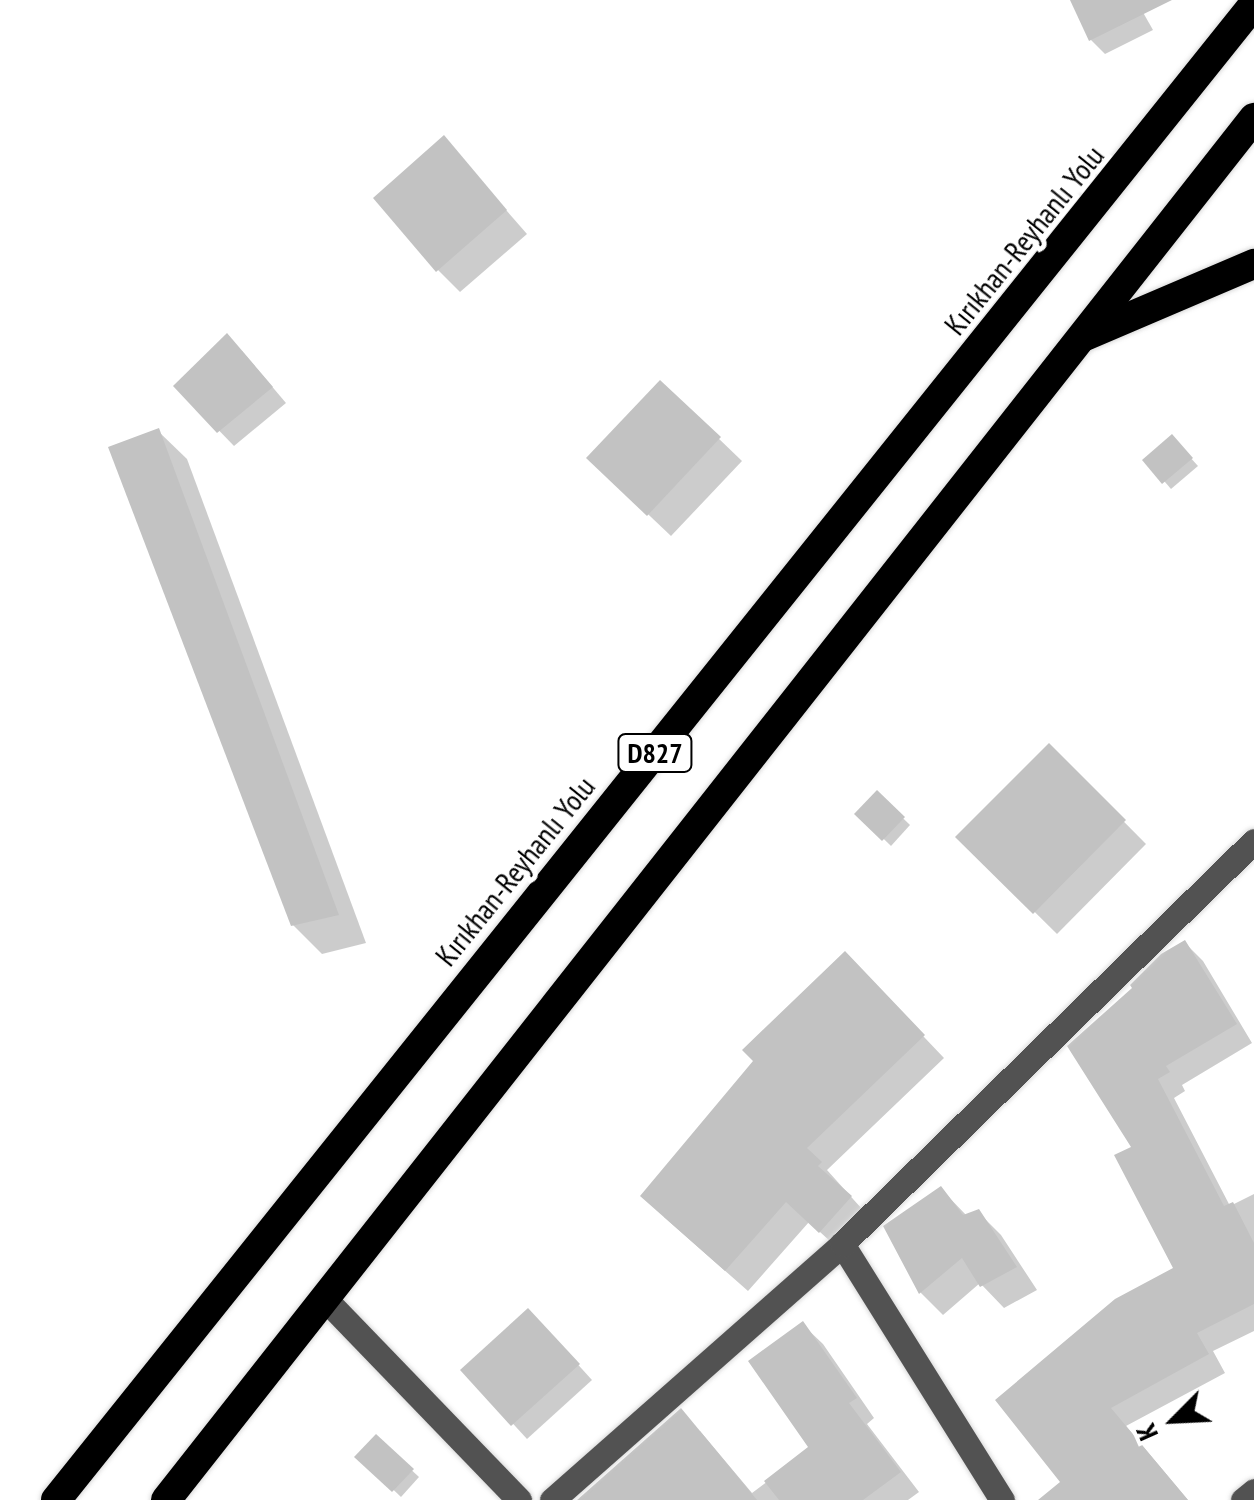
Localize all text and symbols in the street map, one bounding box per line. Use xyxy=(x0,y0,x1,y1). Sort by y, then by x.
street label: Kırıkhan-Reyhanlı Yolu xyxy=(936,138,1112,342)
road number: D827 xyxy=(615,730,695,776)
street label: Kırıkhan-Reyhanlı Yolu xyxy=(427,769,603,973)
north arrow xyxy=(1124,1370,1224,1470)
text: K xyxy=(1126,1418,1166,1447)

